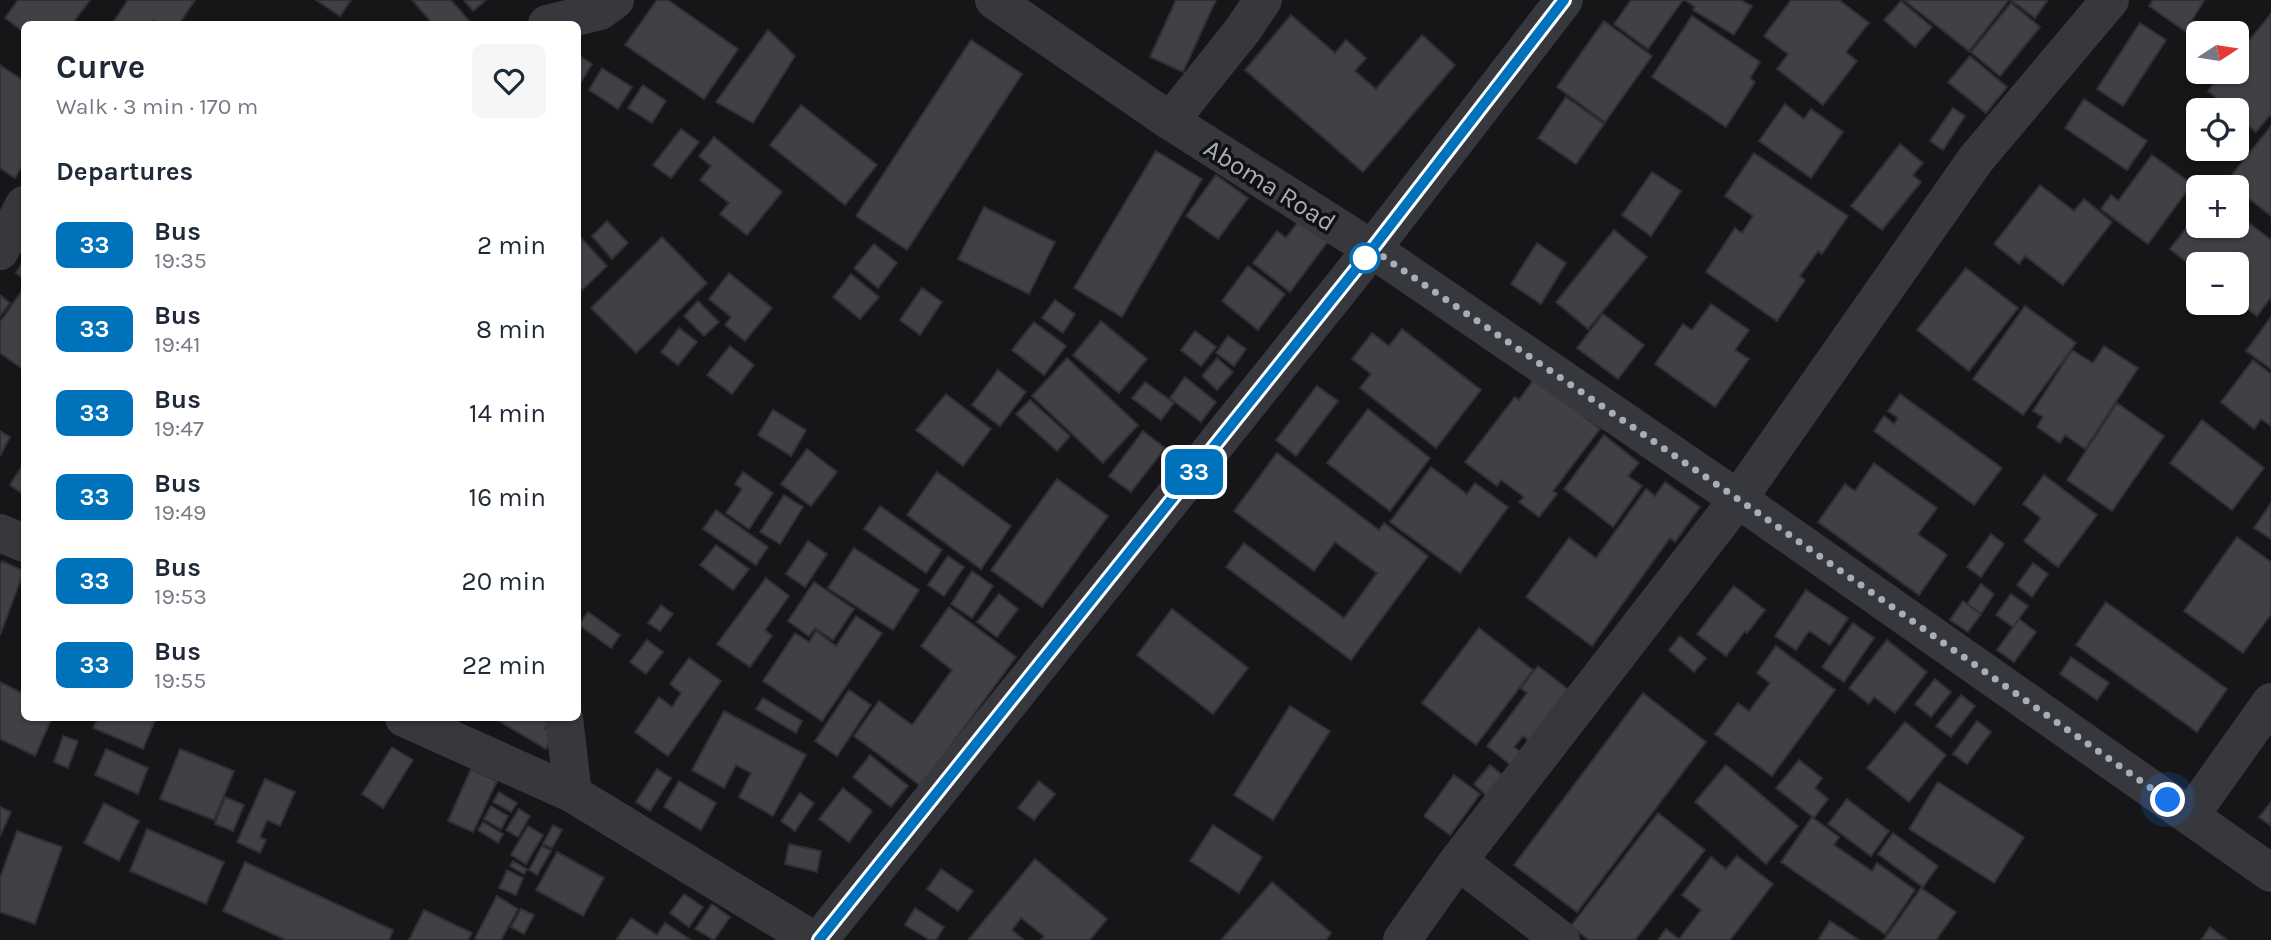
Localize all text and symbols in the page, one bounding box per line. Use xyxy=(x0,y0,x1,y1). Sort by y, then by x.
north arrow xyxy=(2186,21,2249,84)
map controls xyxy=(2186,21,2249,315)
button: heart xyxy=(472,44,546,118)
text: Curve xyxy=(56,48,145,86)
text: Walk · 3 min · 170 m xyxy=(56,93,258,120)
button: locate xyxy=(2186,98,2249,161)
street label: Aboma Road xyxy=(1198,133,1341,238)
text: Departures xyxy=(56,156,193,187)
button: + xyxy=(2186,175,2249,238)
text: Bus xyxy=(154,216,201,247)
text: 2 min xyxy=(477,230,546,261)
text: 33 xyxy=(80,231,109,259)
unlabelled marker xyxy=(1350,243,1380,273)
text: 19:35 xyxy=(154,247,207,274)
button: − xyxy=(2186,252,2249,315)
text: Bus xyxy=(154,300,201,331)
text: 8 min xyxy=(476,314,546,345)
text: 33 xyxy=(80,315,109,343)
text: 19:41 xyxy=(154,331,201,358)
text: Bus xyxy=(154,384,201,415)
text: 14 min xyxy=(469,398,546,429)
text: 33 xyxy=(80,399,109,427)
text: 19:47 xyxy=(154,415,204,442)
line badge: 33 xyxy=(1162,449,1226,495)
text: 33 xyxy=(1179,458,1209,486)
text: Bus xyxy=(154,468,201,499)
text: 16 min xyxy=(469,482,546,513)
text: 33 xyxy=(80,483,109,511)
text: 19:49 xyxy=(154,499,206,526)
text: Bus xyxy=(154,552,201,583)
text: 20 min xyxy=(462,566,546,597)
text: 33 xyxy=(80,567,109,595)
text: 19:53 xyxy=(154,583,207,610)
text: Bus xyxy=(154,636,201,667)
text: 22 min xyxy=(462,650,546,681)
text: 33 xyxy=(80,651,109,679)
text: 19:55 xyxy=(154,667,206,694)
your location xyxy=(2150,782,2185,817)

